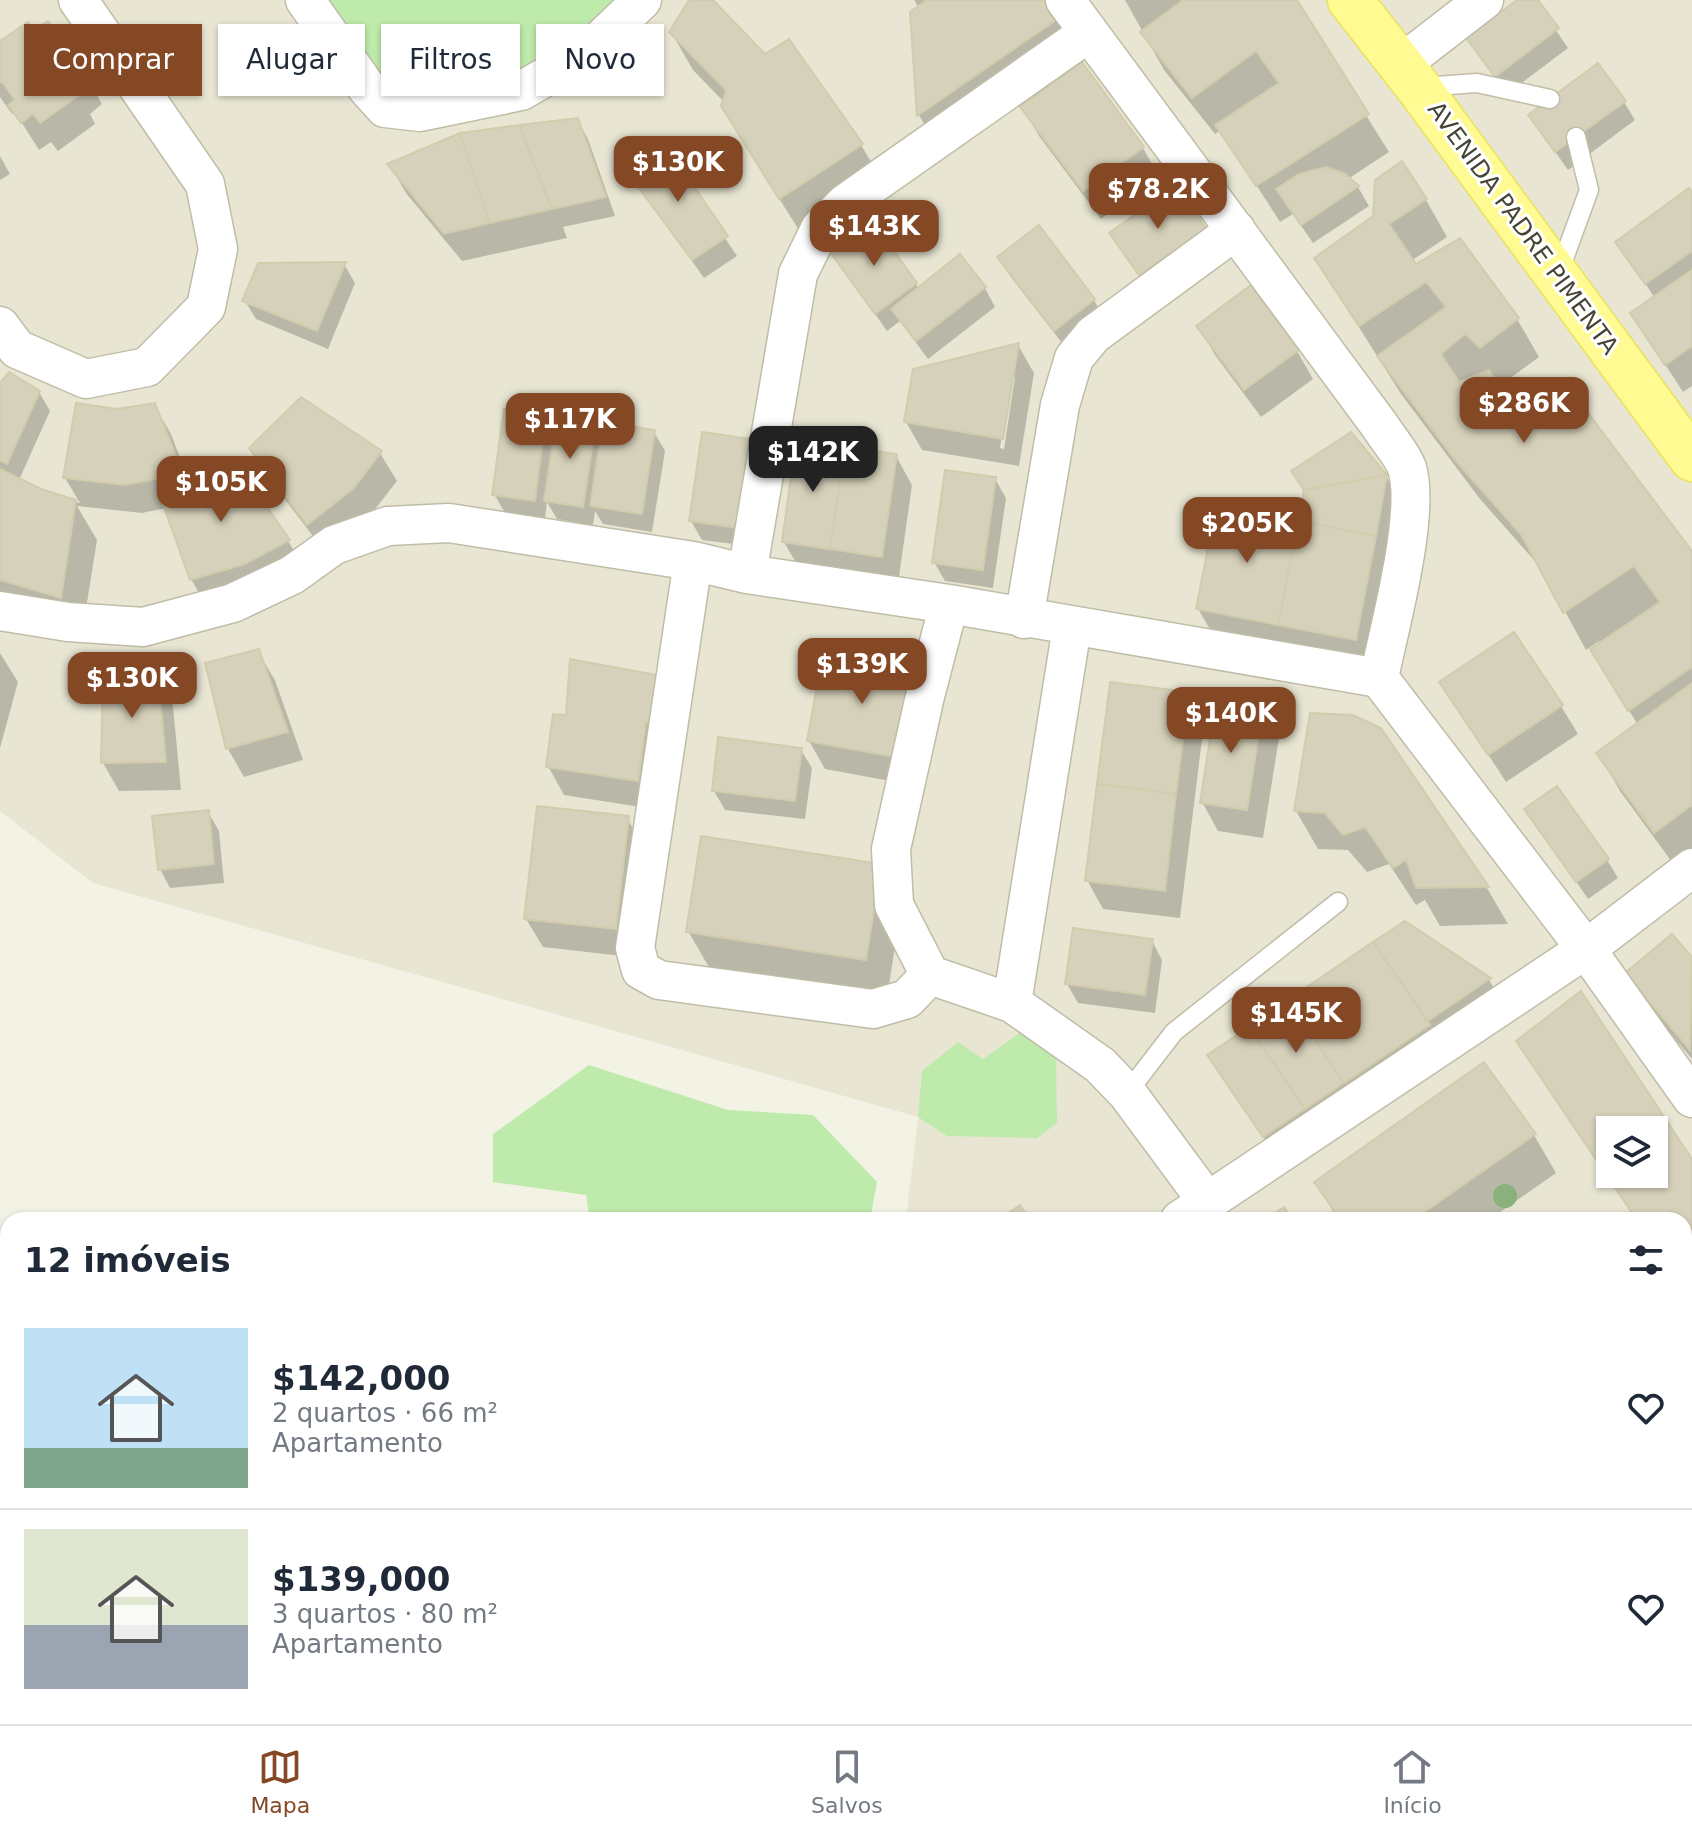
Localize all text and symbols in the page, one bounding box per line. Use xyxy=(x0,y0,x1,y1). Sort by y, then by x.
chip: Comprar xyxy=(24,24,202,96)
chip: Alugar xyxy=(218,24,365,96)
chip: Filtros xyxy=(381,24,520,96)
chip: Novo xyxy=(536,24,664,96)
street label: AVENIDA PADRE PIMENTA xyxy=(1422,96,1624,360)
pin: $130K xyxy=(622,136,734,204)
text: $130K xyxy=(632,147,724,177)
pin: $78.2K xyxy=(1093,163,1223,231)
text: $78.2K xyxy=(1107,174,1209,204)
pin: $143K xyxy=(818,200,930,268)
text: $143K xyxy=(828,211,920,241)
pin: $286K xyxy=(1468,377,1580,445)
text: $286K xyxy=(1478,388,1570,418)
pin: $117K xyxy=(514,393,626,461)
text: $117K xyxy=(524,404,616,434)
pin: $142K xyxy=(757,426,869,494)
text: $142K xyxy=(767,437,859,467)
pin: $105K xyxy=(165,456,277,524)
text: $105K xyxy=(175,467,267,497)
pin: $205K xyxy=(1191,497,1303,565)
text: $205K xyxy=(1201,508,1293,538)
pin: $139K xyxy=(806,638,918,706)
text: $139K xyxy=(816,649,908,679)
pin: $130K xyxy=(76,652,188,720)
text: $130K xyxy=(86,663,178,693)
pin: $140K xyxy=(1175,687,1287,755)
text: $140K xyxy=(1185,698,1277,728)
pin: $145K xyxy=(1240,987,1352,1055)
text: $145K xyxy=(1250,998,1342,1028)
map controls xyxy=(1596,1116,1668,1188)
button: layers xyxy=(1596,1116,1668,1188)
icon: filters xyxy=(1624,1238,1668,1282)
text: 12 imóveis xyxy=(24,1240,231,1280)
text: $142,000 xyxy=(272,1358,451,1398)
icon: home xyxy=(88,1360,184,1456)
icon: heart xyxy=(1624,1386,1668,1430)
text: 2 quartos · 66 m² xyxy=(272,1398,498,1428)
text: Apartamento xyxy=(272,1428,443,1458)
text: $139,000 xyxy=(272,1559,451,1599)
icon: home xyxy=(88,1561,184,1657)
icon: heart xyxy=(1624,1587,1668,1631)
text: 3 quartos · 80 m² xyxy=(272,1599,498,1629)
text: Apartamento xyxy=(272,1629,443,1659)
tab: Mapa xyxy=(250,1745,310,1818)
tab: Salvos xyxy=(811,1745,883,1818)
tab: Início xyxy=(1383,1745,1442,1818)

